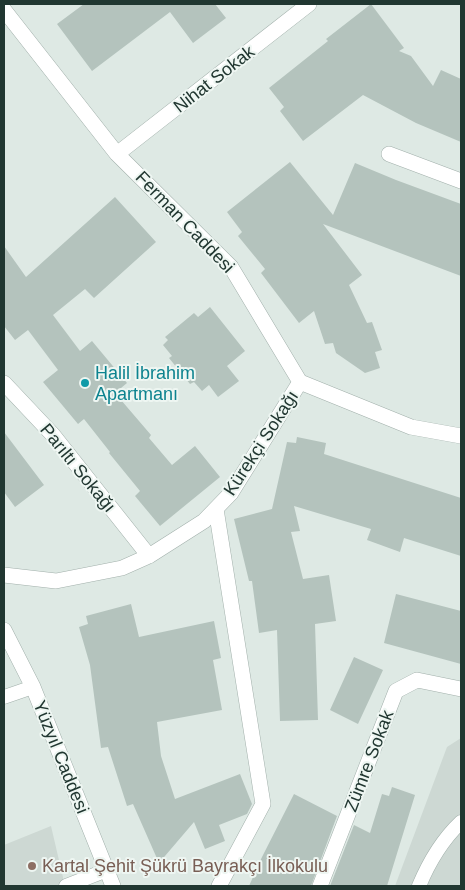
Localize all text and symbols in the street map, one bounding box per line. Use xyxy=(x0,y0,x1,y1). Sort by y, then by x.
street label: Nihat Sokak xyxy=(170,41,259,117)
street label: Ferman Caddesi xyxy=(132,167,238,277)
place label: Halil İbrahim Apartmanı xyxy=(95,363,195,404)
marker: Halil İbrahim Apartmanı xyxy=(79,377,91,389)
street label: Kürekçi Sokağı xyxy=(220,387,302,499)
street label: Parıltı Sokağı xyxy=(36,420,120,516)
street label: Yüzyıl Caddesi xyxy=(29,698,93,816)
street label: Zümre Sokak xyxy=(340,707,398,815)
place label: Kartal Şehit Şükrü Bayrakçı İlkokulu xyxy=(42,856,328,876)
marker: Kartal Şehit Şükrü Bayrakçı İlkokulu xyxy=(26,860,38,872)

